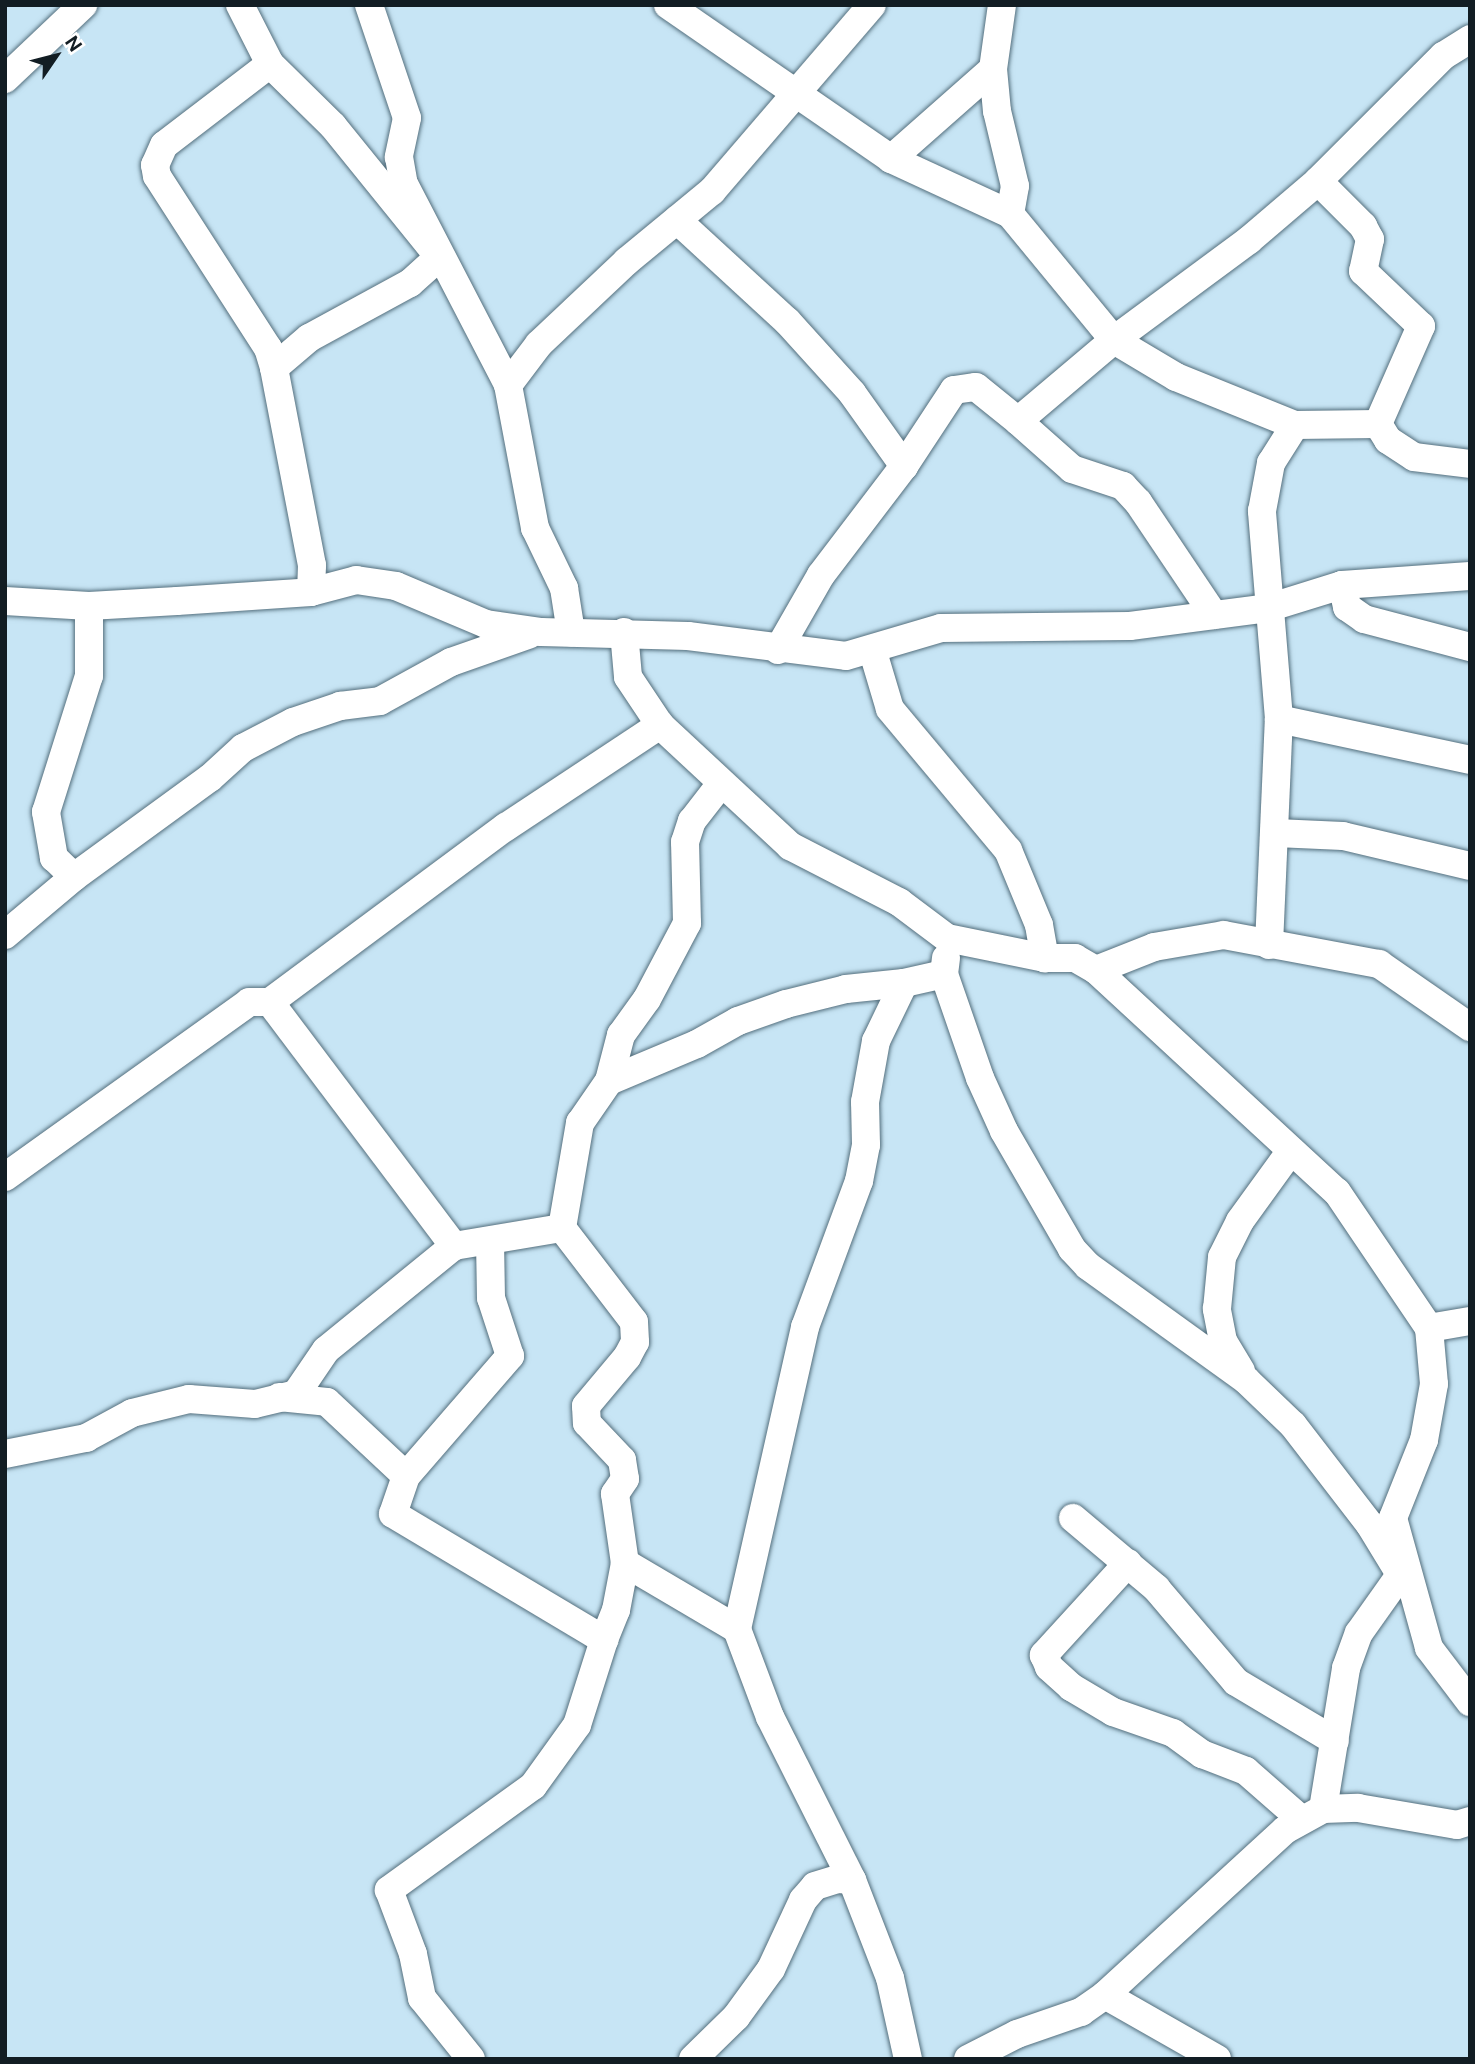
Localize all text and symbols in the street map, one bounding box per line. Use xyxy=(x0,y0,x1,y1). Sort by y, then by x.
north arrow xyxy=(21,21,91,91)
text: N xyxy=(59,31,88,57)

